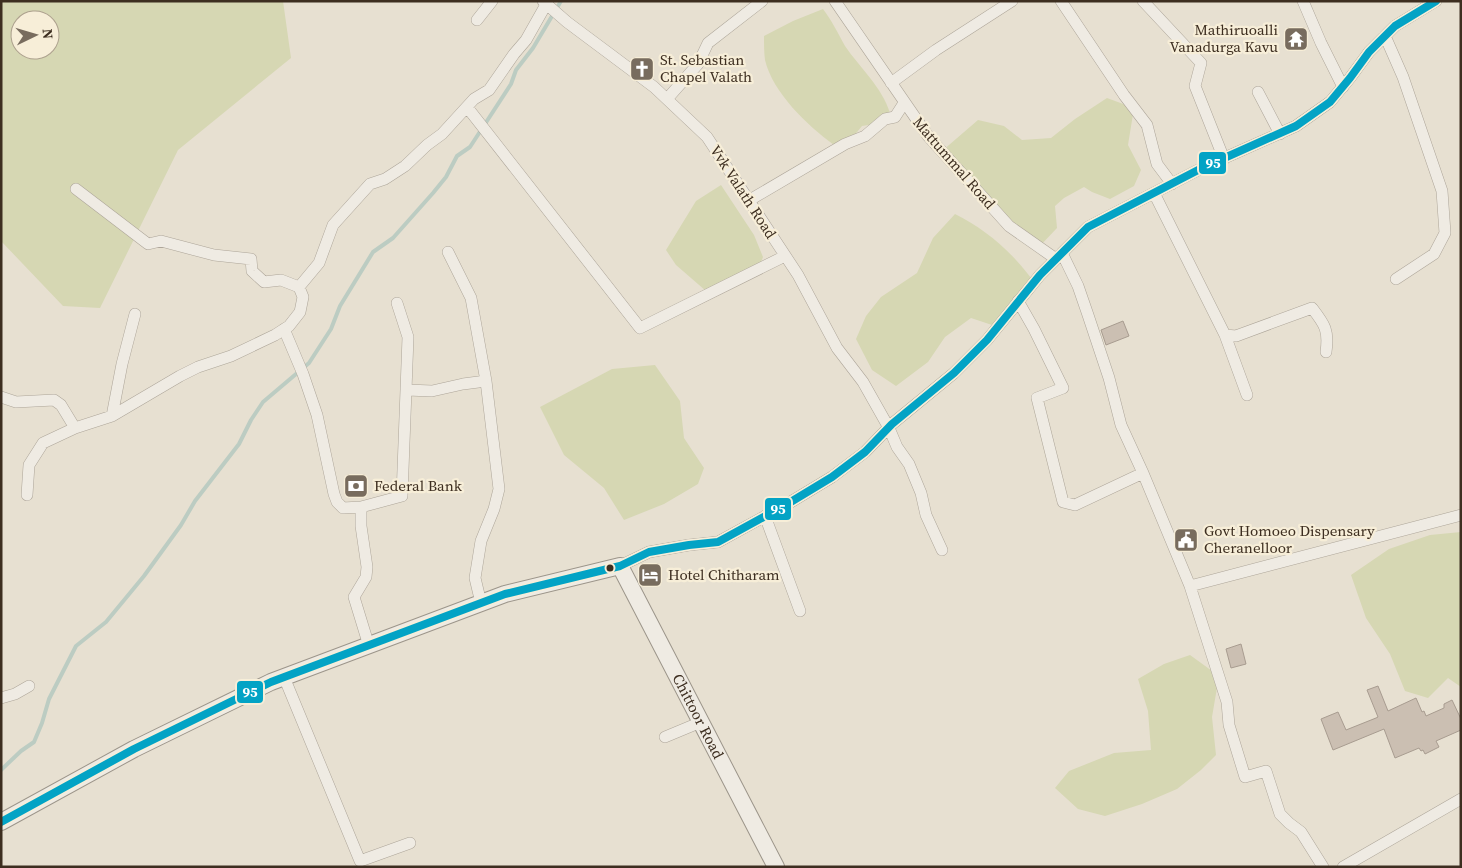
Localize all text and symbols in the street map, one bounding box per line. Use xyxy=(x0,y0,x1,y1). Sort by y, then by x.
north arrow xyxy=(10,10,60,60)
place label: Mathiruoalli Vanadurga Kavu xyxy=(1169,19,1278,57)
temple icon: Mathiruoalli Vanadurga Kavu xyxy=(1283,26,1309,52)
text: N xyxy=(38,28,58,40)
place label: St. Sebastian Chapel Valath xyxy=(660,49,752,87)
church icon: St. Sebastian Chapel Valath xyxy=(629,56,655,82)
street label: Mattummal Road xyxy=(908,112,1001,214)
street label: Vvk Valath Road xyxy=(705,141,782,243)
line badge: 95 xyxy=(1198,151,1227,175)
text: 95 xyxy=(1205,153,1221,173)
bank icon: Federal Bank xyxy=(343,473,369,499)
place label: Federal Bank xyxy=(374,475,463,496)
line badge: 95 xyxy=(764,497,792,521)
text: 95 xyxy=(770,499,786,519)
place label: Govt Homoeo Dispensary Cheranelloor xyxy=(1204,520,1375,558)
public building icon: Govt Homoeo Dispensary Cheranelloor xyxy=(1173,527,1199,553)
hotel icon: Hotel Chitharam xyxy=(637,562,663,588)
unlabelled marker xyxy=(605,563,615,573)
place label: Hotel Chitharam xyxy=(668,564,780,585)
street label: Chittoor Road xyxy=(668,670,729,763)
line badge: 95 xyxy=(236,680,264,704)
text: 95 xyxy=(242,682,258,702)

